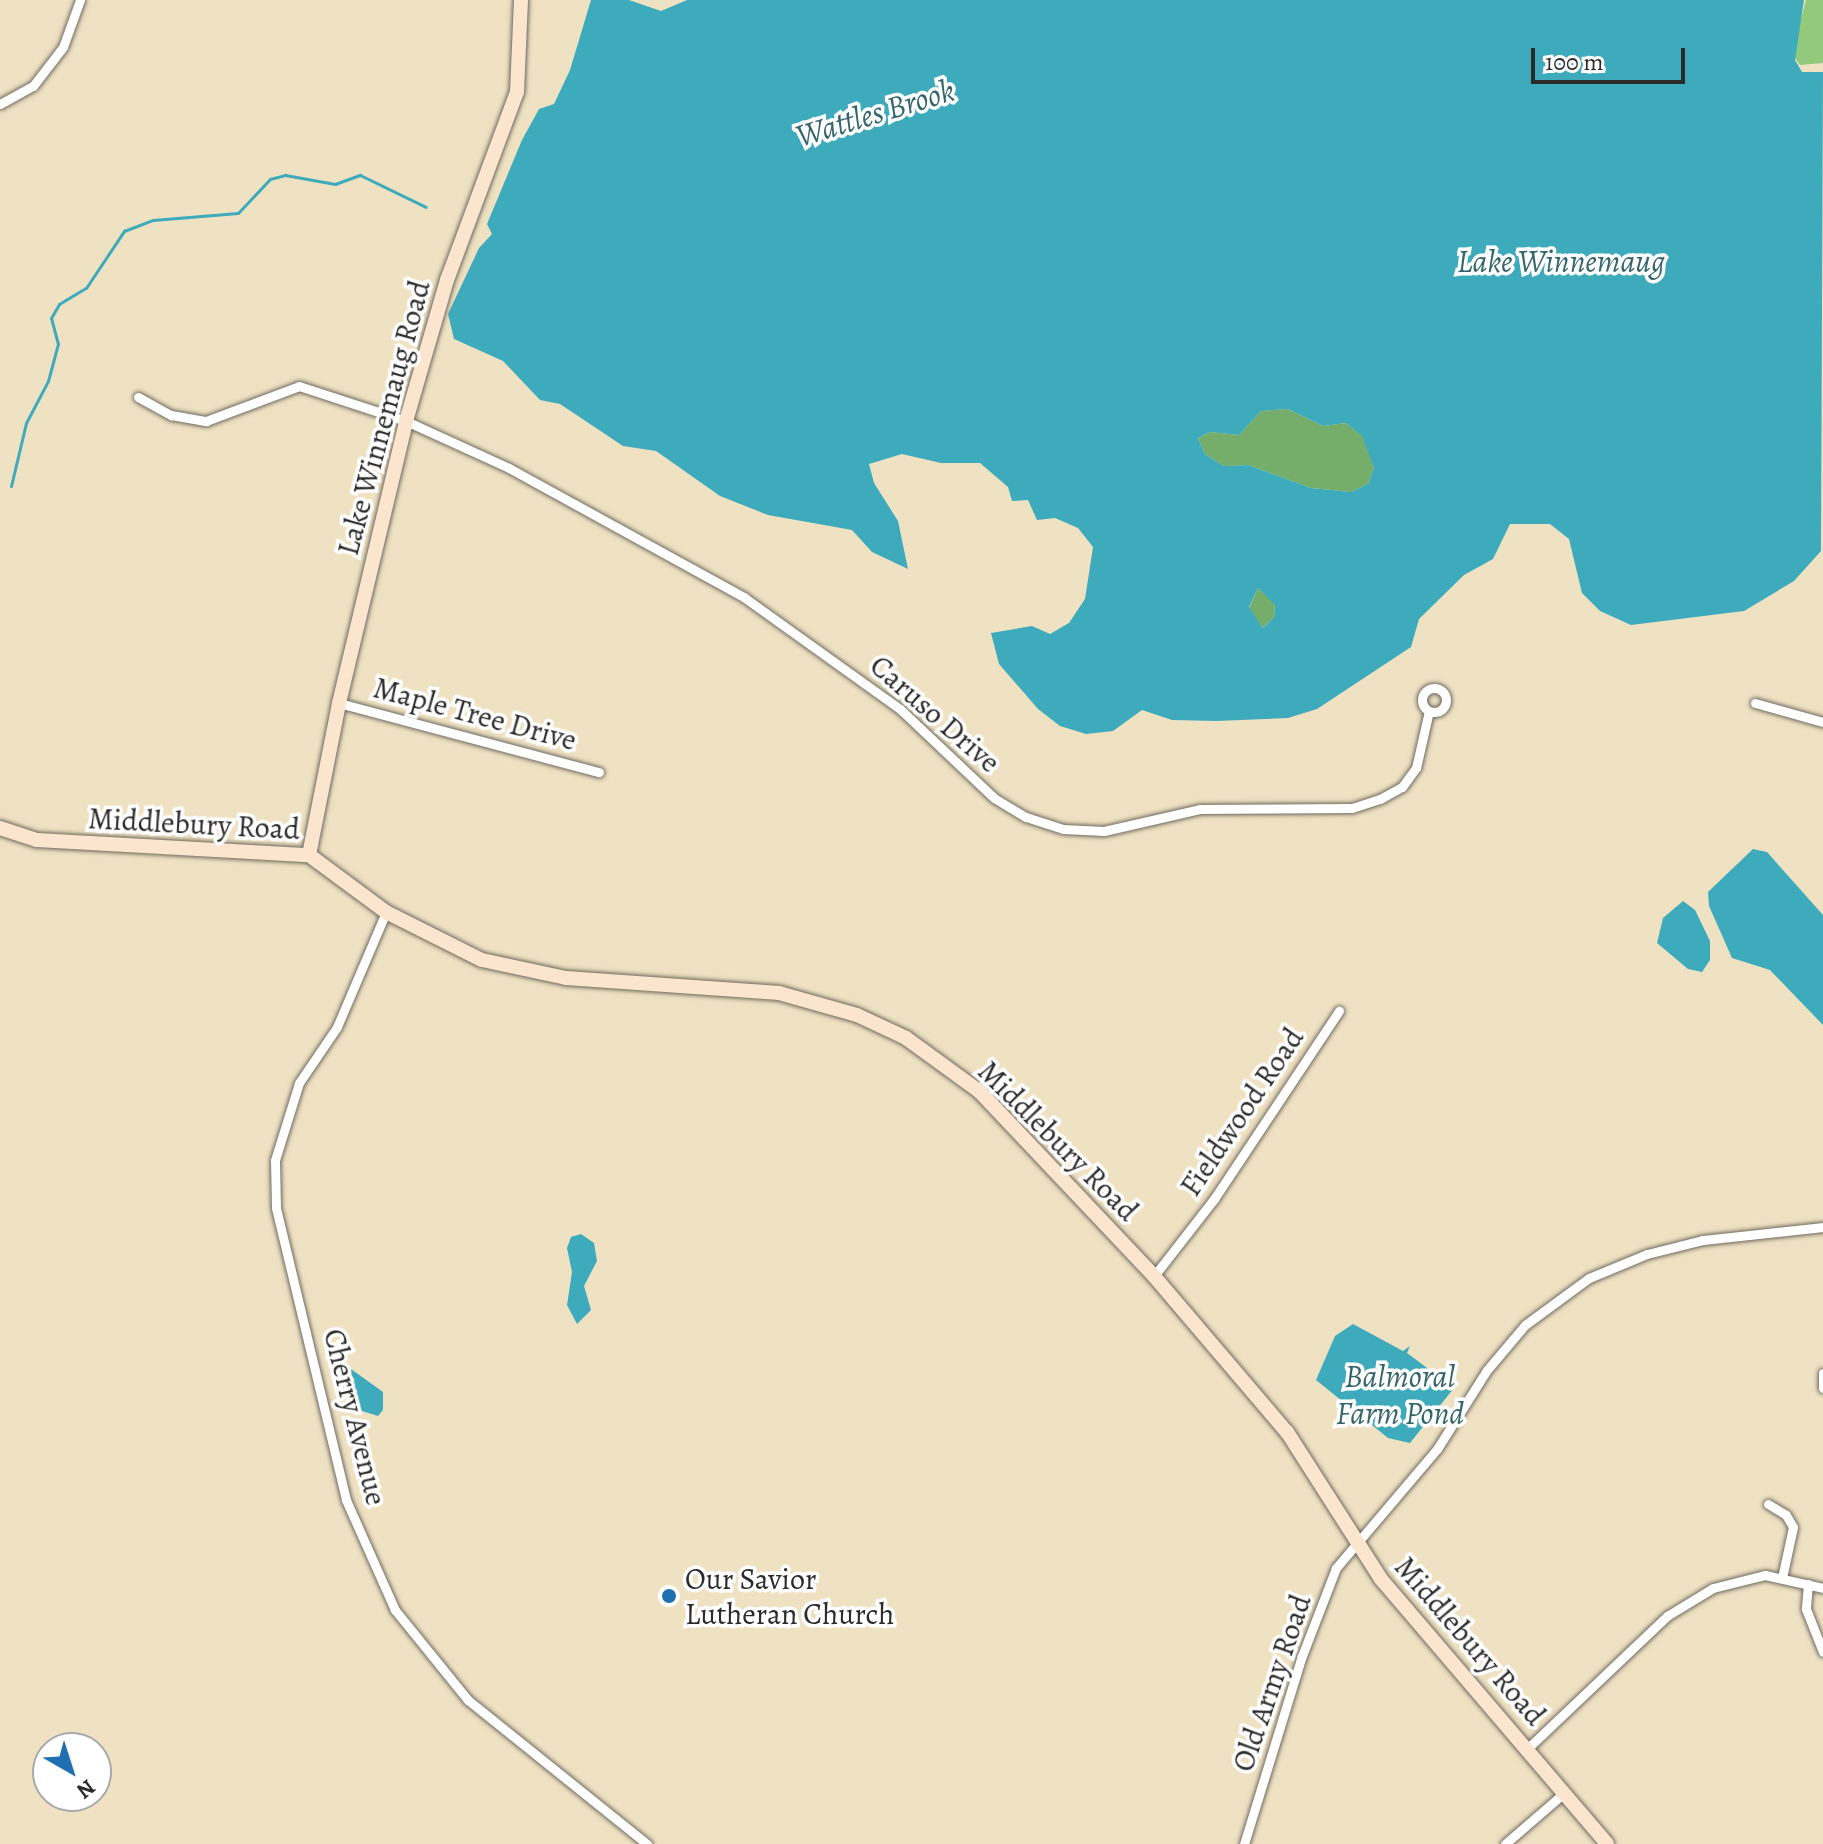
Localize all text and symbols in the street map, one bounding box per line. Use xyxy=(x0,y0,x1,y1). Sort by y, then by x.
scale bar xyxy=(1535,32,1689,82)
text: 100 m xyxy=(1545,46,1604,78)
water label: Wattles Brook xyxy=(791,71,959,155)
water label: Lake Winnemaug xyxy=(1457,242,1665,280)
street label: Lake Winnemaug Road xyxy=(330,277,438,559)
street label: Caruso Drive xyxy=(863,648,1007,780)
street label: Maple Tree Drive xyxy=(370,670,580,758)
street label: Middlebury Road xyxy=(87,800,301,848)
street label: Fieldwood Road xyxy=(1173,1021,1311,1203)
street label: Middlebury Road xyxy=(970,1053,1146,1229)
street label: Cherry Avenue xyxy=(316,1325,394,1509)
water label: Balmoral Farm Pond xyxy=(1336,1358,1464,1433)
street label: Middlebury Road xyxy=(1387,1549,1553,1733)
place label: Our Savior Lutheran Church xyxy=(685,1561,894,1632)
marker: Our Savior Lutheran Church xyxy=(660,1587,678,1605)
street label: Old Army Road xyxy=(1225,1590,1319,1776)
north arrow xyxy=(32,1732,112,1812)
text: N xyxy=(70,1772,102,1806)

